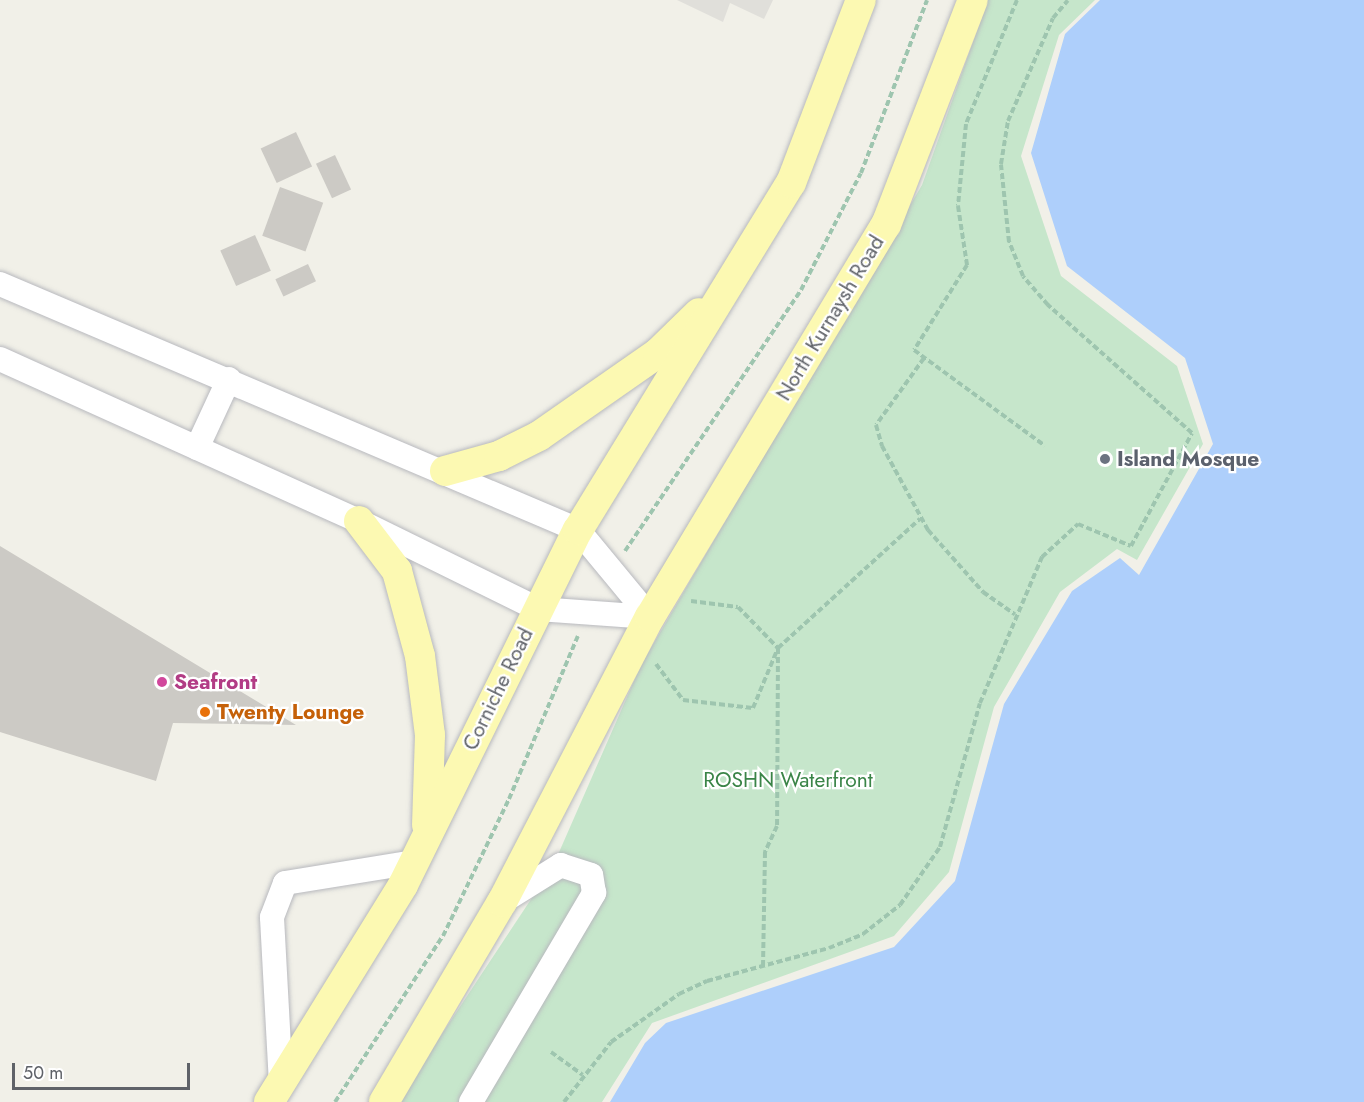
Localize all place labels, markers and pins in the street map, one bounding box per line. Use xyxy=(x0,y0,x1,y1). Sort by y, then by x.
place label: Island Mosque xyxy=(1117,446,1259,472)
marker: Island Mosque xyxy=(1098,452,1112,466)
place label: Seafront xyxy=(174,669,257,695)
marker: Seafront xyxy=(155,675,169,689)
place label: Twenty Lounge xyxy=(217,699,364,725)
marker: Twenty Lounge xyxy=(198,705,212,719)

